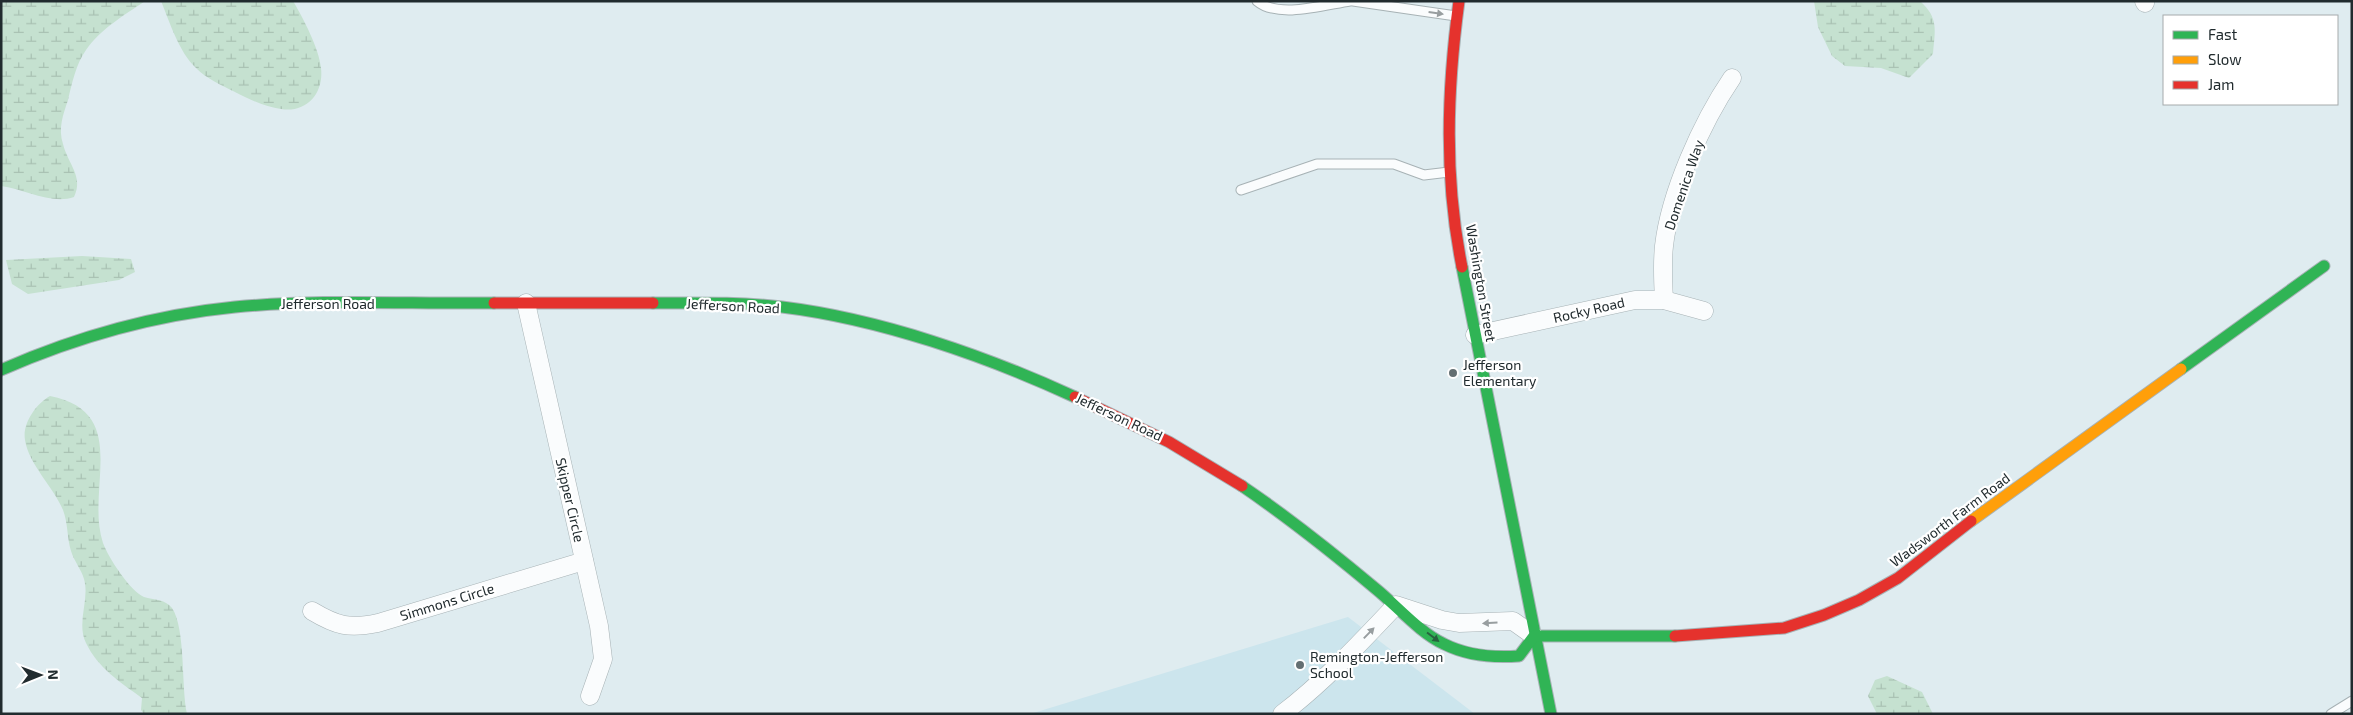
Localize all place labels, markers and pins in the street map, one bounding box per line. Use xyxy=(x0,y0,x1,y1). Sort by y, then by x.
place label: Jefferson Elementary xyxy=(1463,356,1537,389)
marker: Jefferson Elementary xyxy=(1447,367,1459,379)
place label: Remington-Jefferson School xyxy=(1310,648,1443,681)
marker: Remington-Jefferson School xyxy=(1294,659,1306,671)

